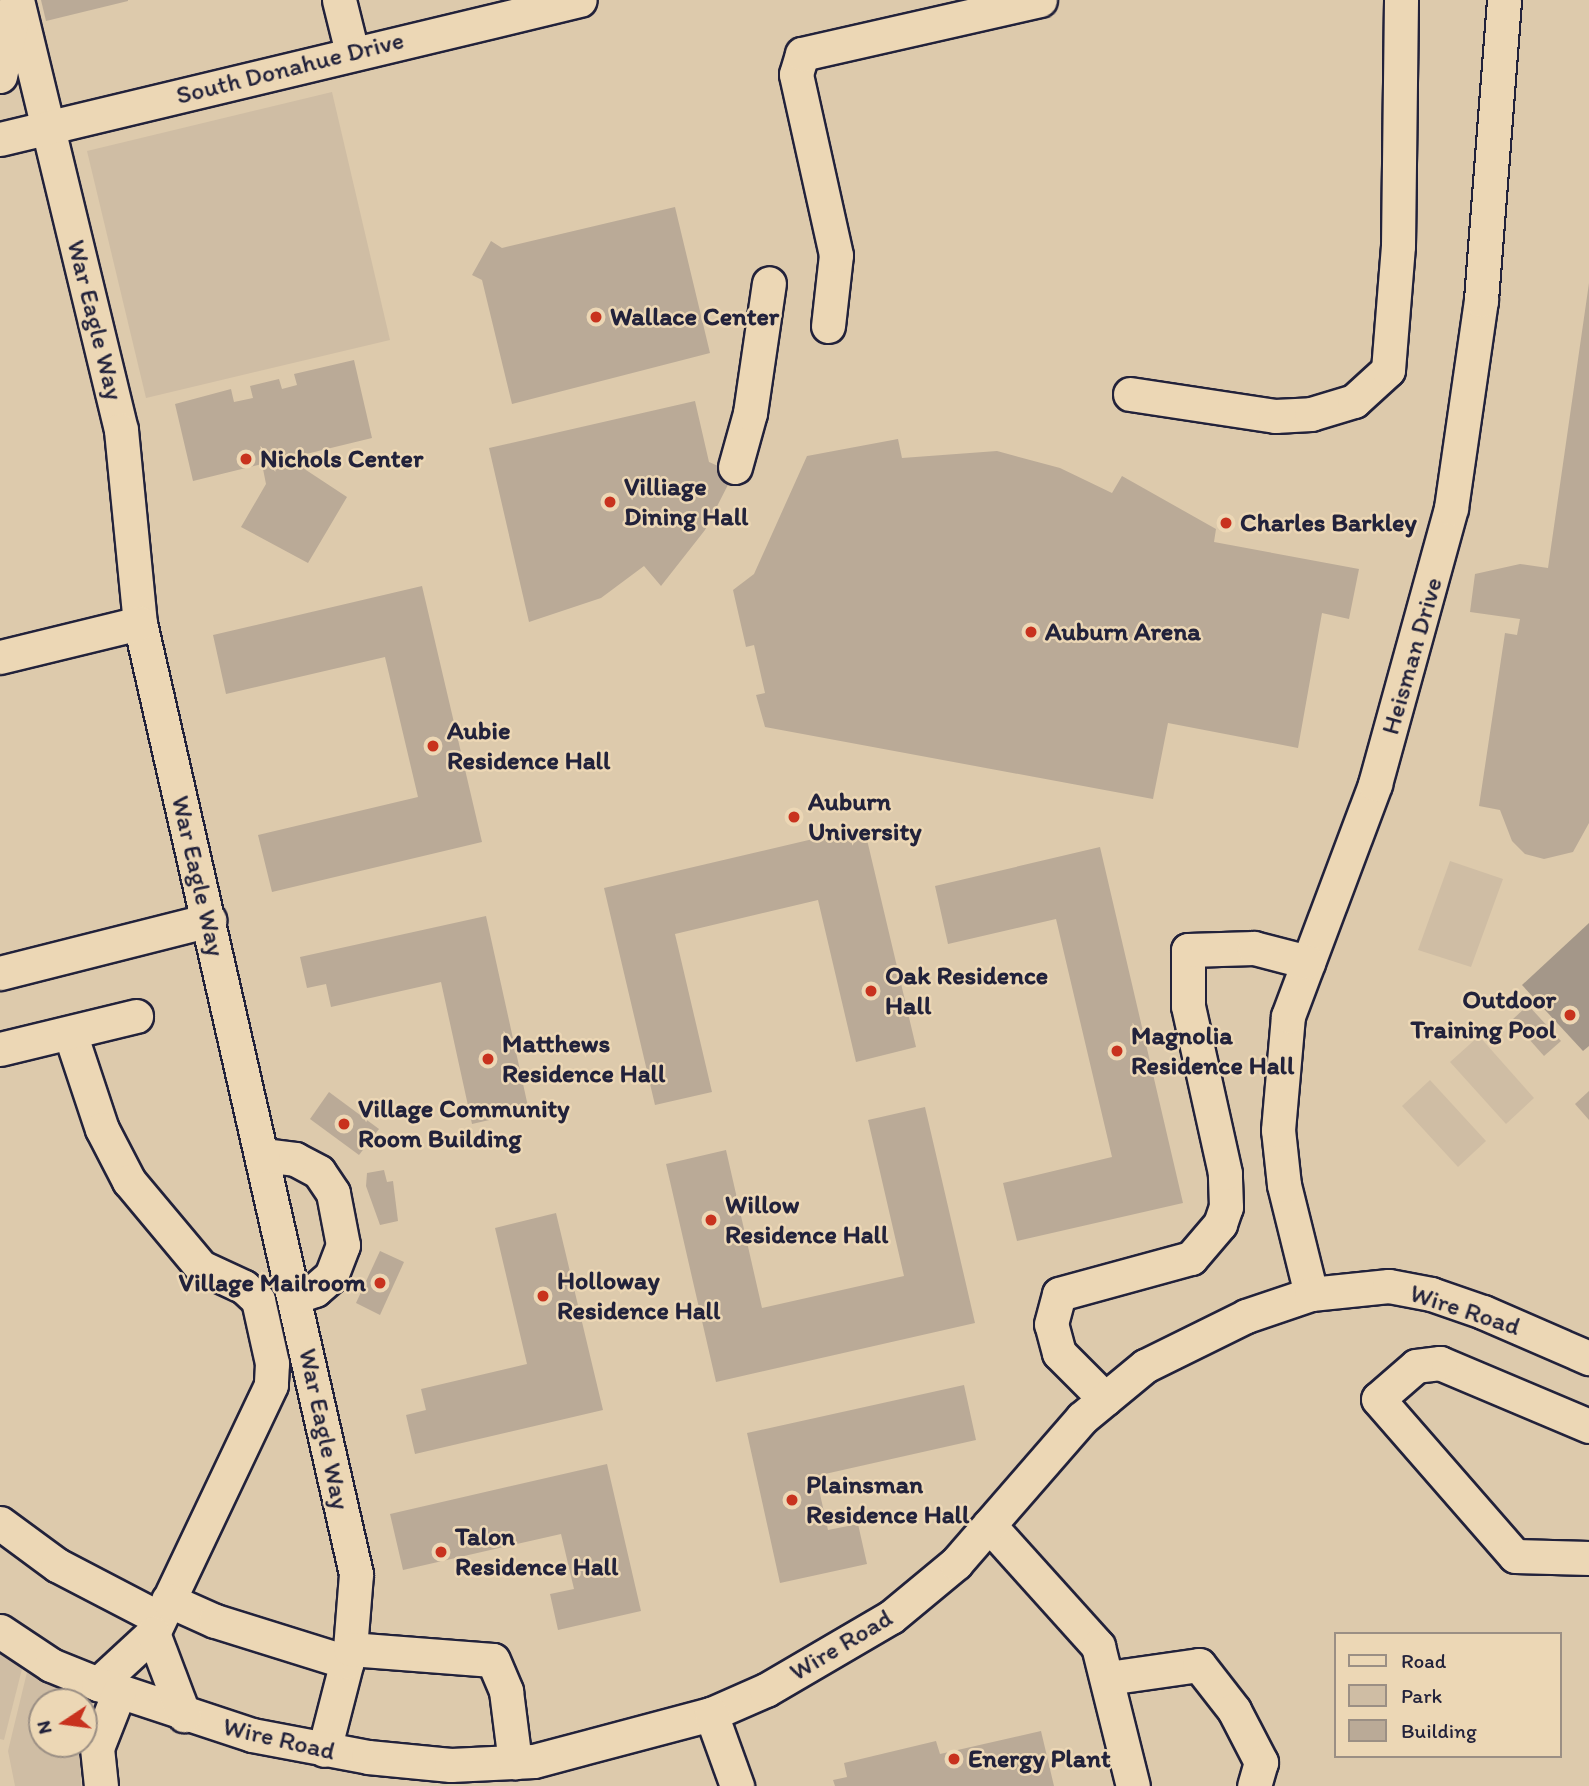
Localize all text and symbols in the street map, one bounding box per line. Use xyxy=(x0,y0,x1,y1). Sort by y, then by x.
street label: South Donahue Drive xyxy=(173,25,407,111)
street label: War Eagle Way xyxy=(60,236,130,404)
place label: Wallace Center xyxy=(610,301,779,333)
marker: Wallace Center xyxy=(588,309,604,325)
place label: Nichols Center xyxy=(260,443,424,475)
marker: Nichols Center xyxy=(238,451,254,467)
place label: Villiage Dining Hall xyxy=(624,471,749,532)
marker: Villiage Dining Hall xyxy=(602,494,618,510)
place label: Charles Barkley xyxy=(1240,507,1417,539)
marker: Charles Barkley xyxy=(1218,515,1234,531)
street label: Heisman Drive xyxy=(1375,574,1449,738)
place label: Auburn Arena xyxy=(1045,616,1200,648)
marker: Auburn Arena xyxy=(1023,624,1039,640)
place label: Aubie Residence Hall xyxy=(447,715,611,776)
marker: Aubie Residence Hall xyxy=(425,738,441,754)
place label: Auburn University xyxy=(808,786,921,848)
street label: War Eagle Way xyxy=(164,792,232,960)
marker: Auburn University xyxy=(786,809,802,825)
place label: Oak Residence Hall xyxy=(885,960,1048,1021)
marker: Oak Residence Hall xyxy=(863,983,879,999)
place label: Outdoor Training Pool xyxy=(1410,984,1556,1046)
marker: Outdoor Training Pool xyxy=(1562,1007,1578,1023)
place label: Magnolia Residence Hall xyxy=(1131,1020,1295,1082)
place label: Matthews Residence Hall xyxy=(502,1028,666,1090)
marker: Magnolia Residence Hall xyxy=(1109,1043,1125,1059)
marker: Matthews Residence Hall xyxy=(480,1051,496,1067)
place label: Village Community Room Building xyxy=(358,1093,570,1154)
marker: Village Community Room Building xyxy=(336,1116,352,1132)
place label: Willow Residence Hall xyxy=(725,1189,889,1250)
marker: Willow Residence Hall xyxy=(703,1212,719,1228)
place label: Holloway Residence Hall xyxy=(557,1265,721,1326)
place label: Village Mailroom xyxy=(179,1267,366,1299)
marker: Village Mailroom xyxy=(372,1275,388,1291)
street label: Wire Road xyxy=(1406,1278,1524,1342)
marker: Holloway Residence Hall xyxy=(535,1288,551,1304)
street label: War Eagle Way xyxy=(292,1345,356,1513)
place label: Plainsman Residence Hall xyxy=(806,1469,970,1530)
marker: Plainsman Residence Hall xyxy=(784,1492,800,1508)
place label: Talon Residence Hall xyxy=(455,1521,619,1582)
marker: Talon Residence Hall xyxy=(433,1544,449,1560)
street label: Wire Road xyxy=(784,1602,898,1688)
legend xyxy=(1334,1632,1561,1758)
text: Road xyxy=(1401,1648,1446,1673)
text: Park xyxy=(1401,1683,1442,1708)
north arrow xyxy=(28,1688,98,1758)
street label: Wire Road xyxy=(220,1711,338,1767)
text: Building xyxy=(1401,1718,1477,1743)
text: N xyxy=(31,1719,57,1736)
place label: Energy Plant xyxy=(968,1743,1110,1775)
marker: Energy Plant xyxy=(946,1751,962,1767)

